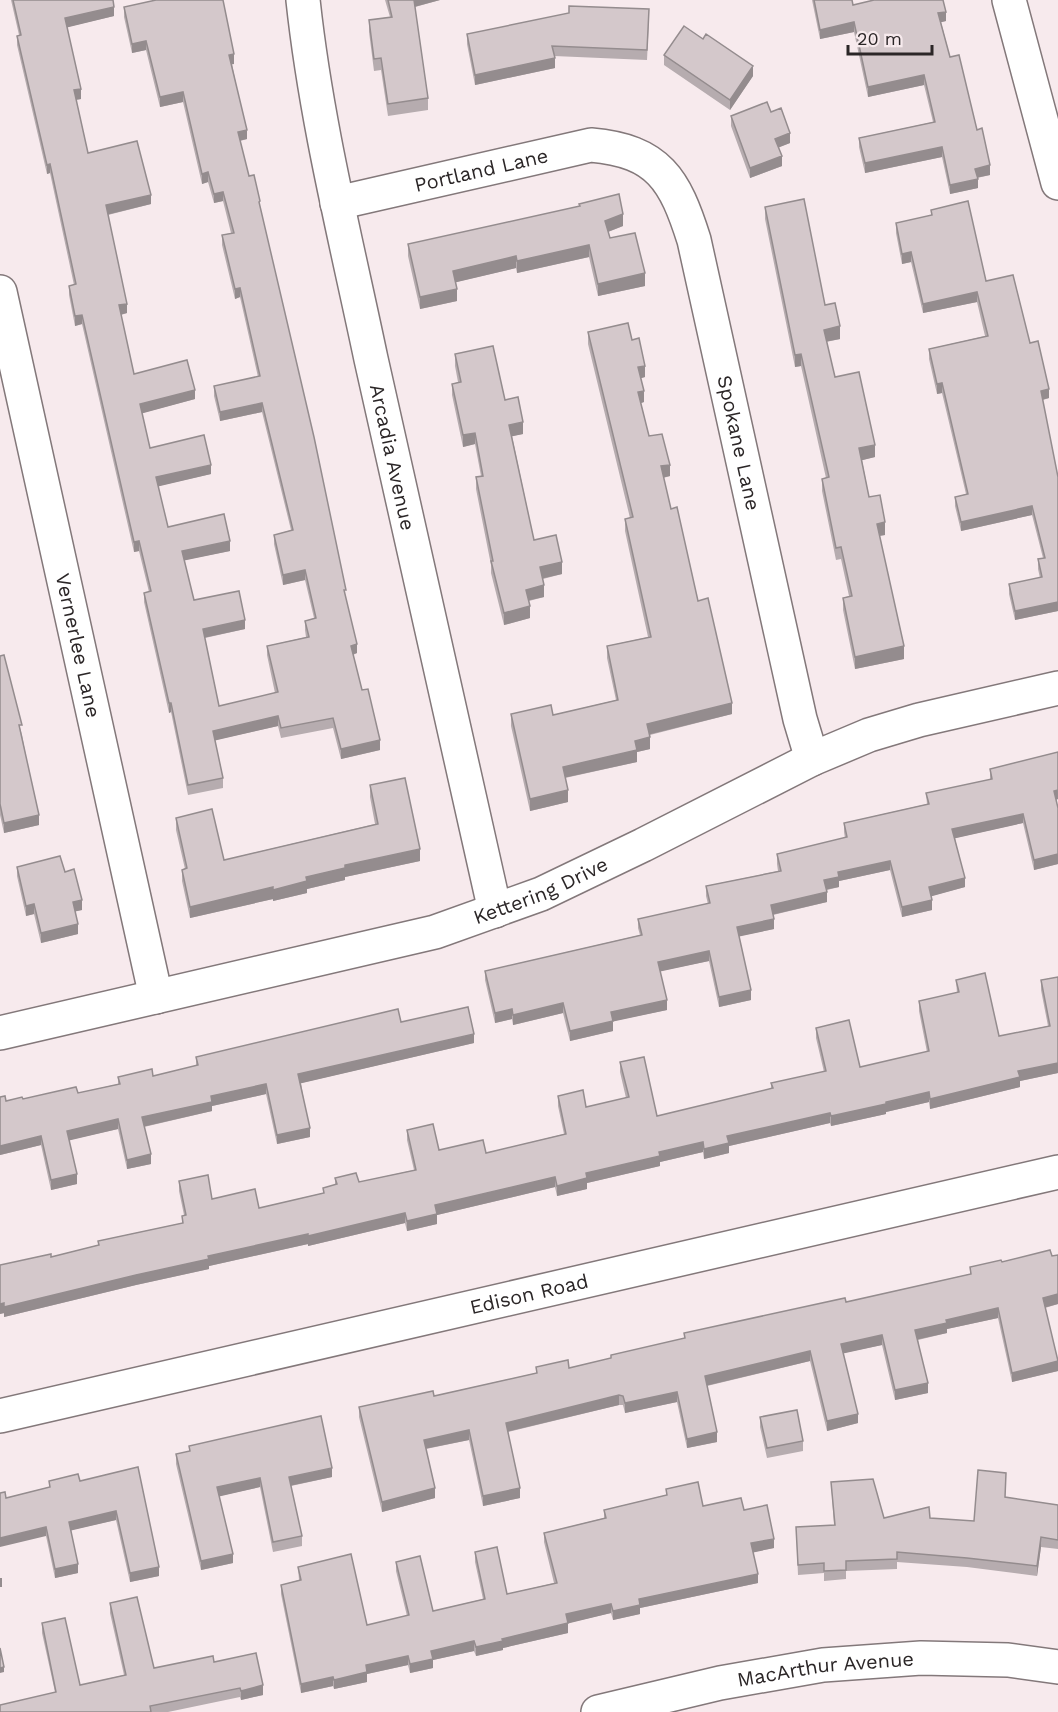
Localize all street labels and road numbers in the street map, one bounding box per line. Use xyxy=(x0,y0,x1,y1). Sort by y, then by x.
street label: Portland Lane xyxy=(412,143,550,197)
street label: Spokane Lane xyxy=(712,373,765,513)
street label: Arcadia Avenue xyxy=(365,382,420,532)
street label: Vernerlee Lane xyxy=(51,571,106,720)
street label: Kettering Drive xyxy=(470,852,612,929)
street label: Edison Road xyxy=(468,1269,591,1319)
street label: MacArthur Avenue xyxy=(735,1647,915,1692)

